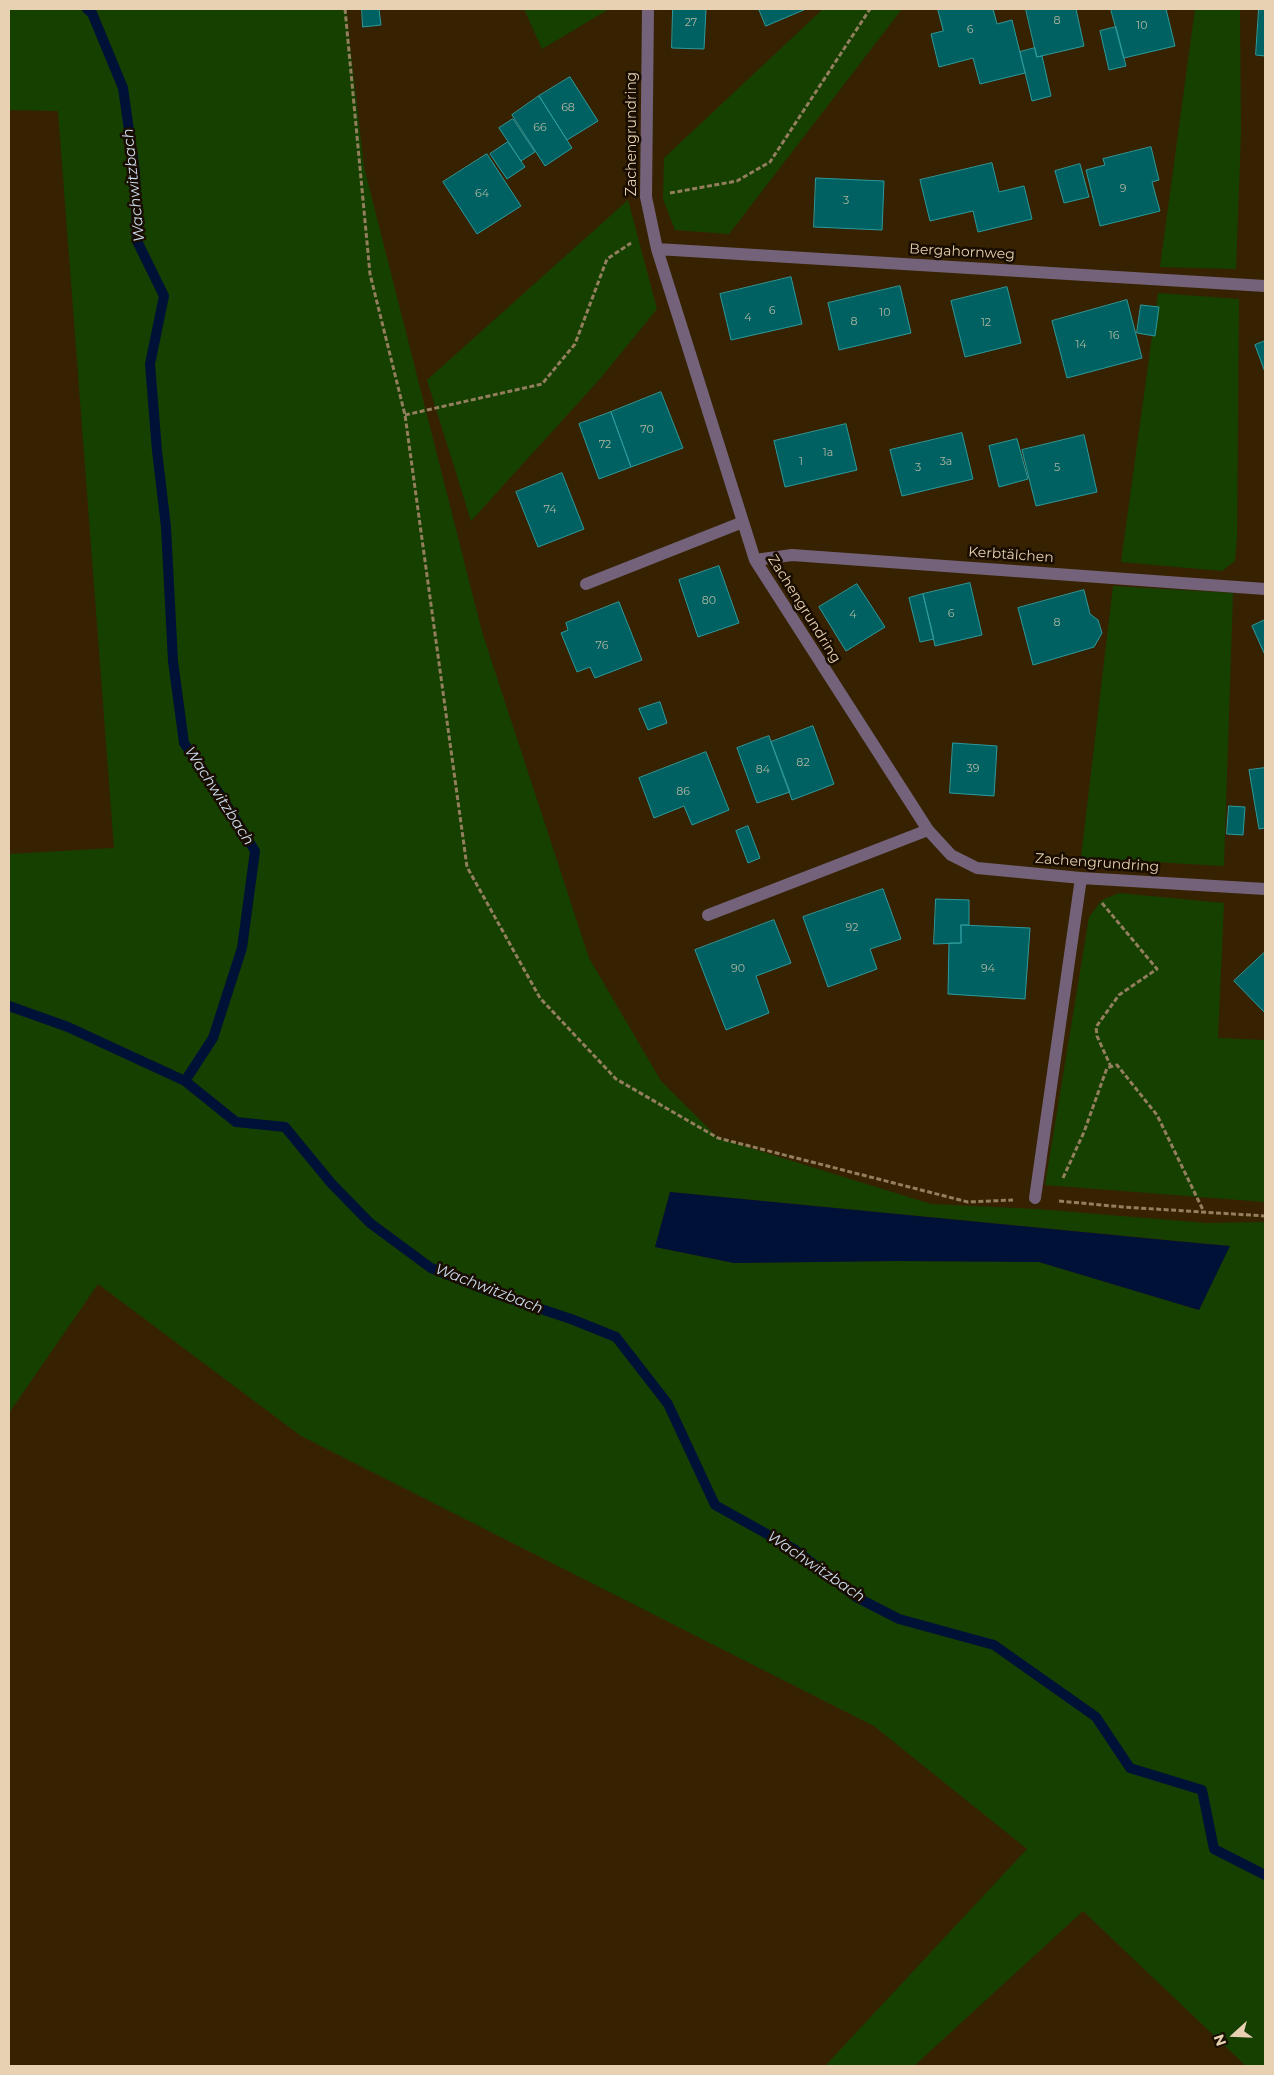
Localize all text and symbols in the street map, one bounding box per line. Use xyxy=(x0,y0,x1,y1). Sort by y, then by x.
house number: 8 xyxy=(1053,14,1061,28)
house number: 27 xyxy=(685,16,697,30)
house number: 10 xyxy=(1136,19,1148,33)
house number: 6 xyxy=(967,23,973,37)
street label: Zachengrundring xyxy=(624,72,640,196)
house number: 68 xyxy=(561,101,575,115)
house number: 66 xyxy=(533,121,547,135)
water label: Wachwitzbach xyxy=(119,127,149,243)
house number: 9 xyxy=(1120,182,1126,196)
house number: 64 xyxy=(475,187,489,201)
house number: 3 xyxy=(843,194,849,208)
street label: Bergahornweg xyxy=(909,241,1015,263)
house number: 6 xyxy=(769,304,775,318)
house number: 10 xyxy=(879,306,891,320)
house number: 4 xyxy=(744,311,752,325)
house number: 8 xyxy=(850,315,858,329)
house number: 12 xyxy=(981,316,991,330)
house number: 16 xyxy=(1109,329,1119,343)
house number: 14 xyxy=(1075,338,1087,352)
house number: 70 xyxy=(640,423,654,437)
house number: 72 xyxy=(599,438,611,452)
house number: 1a xyxy=(823,446,833,460)
house number: 1 xyxy=(799,455,803,469)
house number: 3a xyxy=(940,455,952,469)
house number: 3 xyxy=(915,461,921,475)
house number: 5 xyxy=(1054,461,1060,475)
house number: 74 xyxy=(543,503,557,517)
street label: Kerbtälchen xyxy=(968,544,1054,566)
street label: Zachengrundring xyxy=(764,552,844,666)
house number: 80 xyxy=(702,594,716,608)
house number: 6 xyxy=(948,607,954,621)
house number: 4 xyxy=(849,608,857,622)
house number: 8 xyxy=(1053,616,1061,630)
house number: 76 xyxy=(596,639,608,653)
water label: Wachwitzbach xyxy=(180,743,258,849)
house number: 82 xyxy=(796,756,810,770)
house number: 39 xyxy=(967,762,979,776)
house number: 84 xyxy=(756,763,770,777)
house number: 86 xyxy=(676,785,690,799)
street label: Zachengrundring xyxy=(1034,850,1160,876)
house number: 92 xyxy=(846,921,858,935)
house number: 90 xyxy=(731,962,745,976)
house number: 94 xyxy=(981,962,995,976)
water label: Wachwitzbach xyxy=(433,1260,545,1318)
water label: Wachwitzbach xyxy=(764,1528,868,1606)
north arrow xyxy=(1209,2010,1259,2060)
text: N xyxy=(1210,2032,1230,2049)

